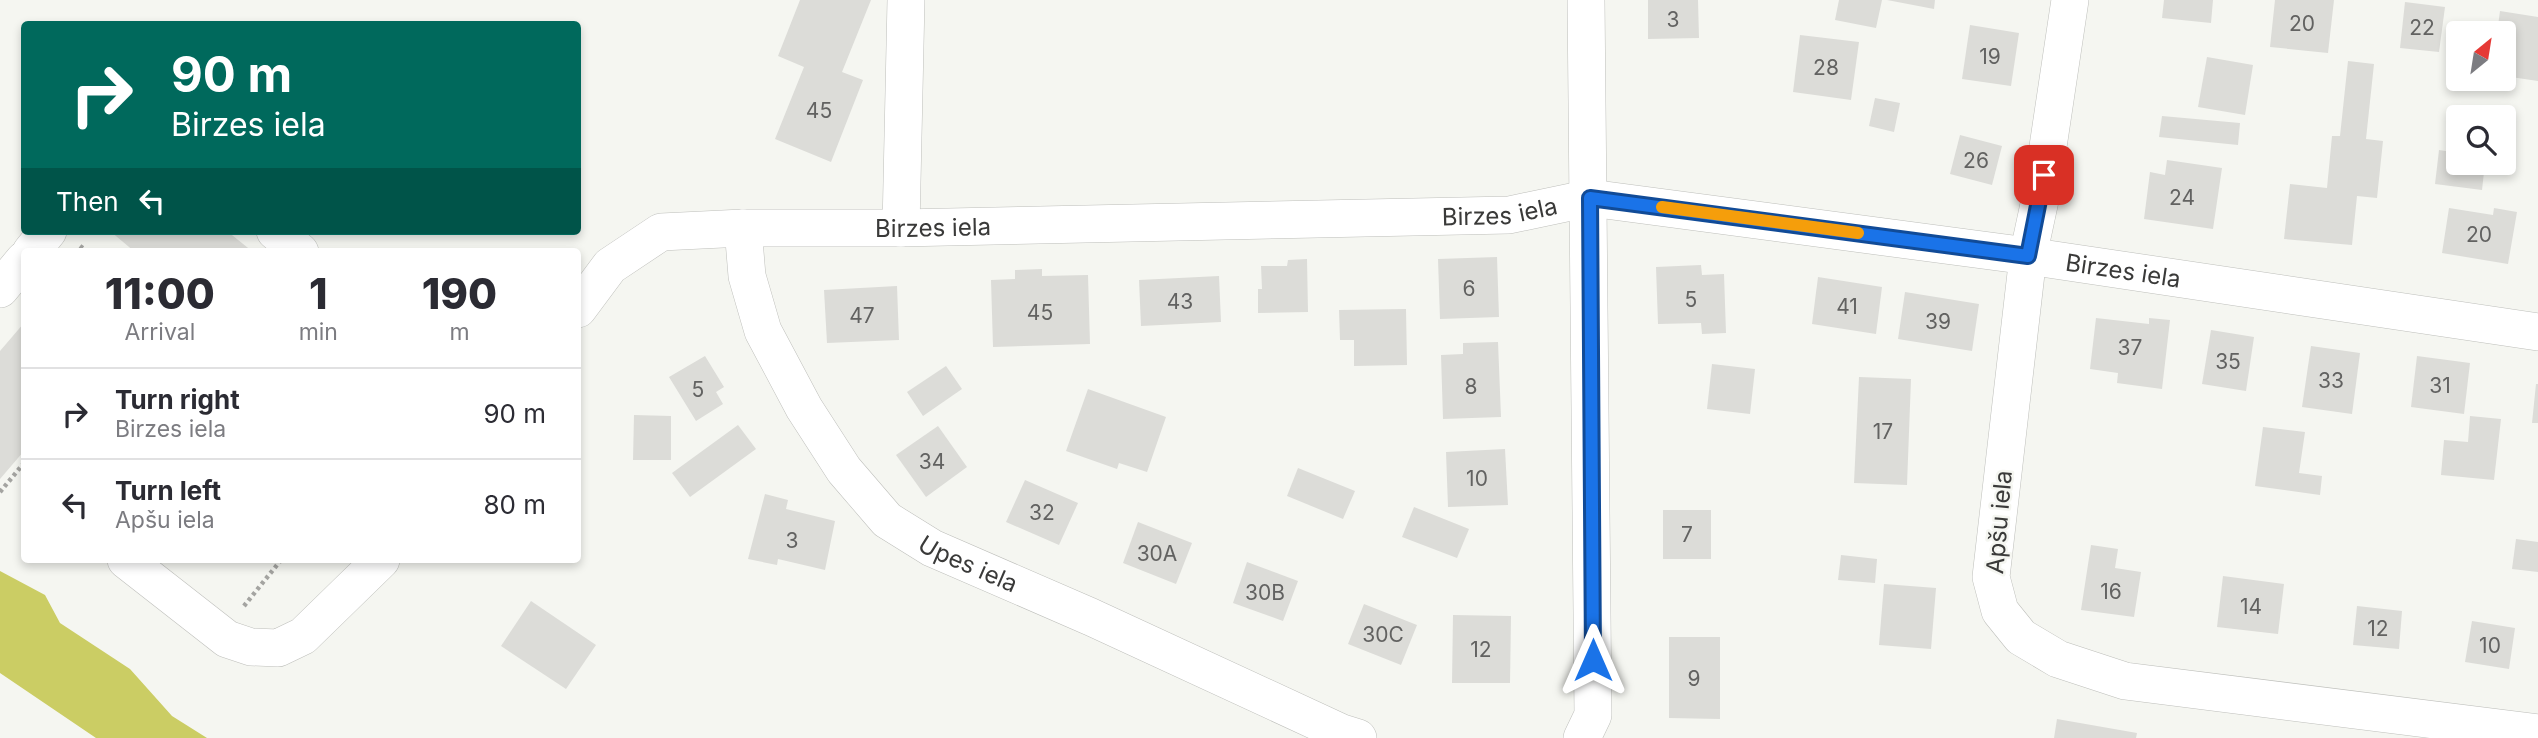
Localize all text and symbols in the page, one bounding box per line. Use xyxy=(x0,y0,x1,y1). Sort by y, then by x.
house number: 3 xyxy=(1667,7,1679,32)
house number: 20 xyxy=(2289,11,2315,36)
house number: 22 xyxy=(2409,15,2435,40)
north arrow xyxy=(2446,21,2516,91)
map controls xyxy=(2446,21,2516,175)
house number: 19 xyxy=(1979,44,2001,69)
text: 90 m xyxy=(171,45,292,104)
icon: right xyxy=(56,49,147,140)
house number: 28 xyxy=(1813,55,1839,80)
house number: 45 xyxy=(806,98,832,123)
text: Birzes iela xyxy=(171,105,326,144)
button: search xyxy=(2446,105,2516,175)
pin xyxy=(2014,145,2074,205)
house number: 26 xyxy=(1963,148,1989,173)
icon: arrive xyxy=(2025,156,2063,194)
icon: left xyxy=(133,182,171,220)
house number: 24 xyxy=(2169,185,2195,210)
text: Then xyxy=(56,186,119,217)
street label: Birzes iela xyxy=(1442,191,1560,231)
street label: Birzes iela xyxy=(875,212,991,243)
house number: 20 xyxy=(2466,222,2492,247)
street label: Birzes iela xyxy=(2064,247,2183,293)
text: 11:00 xyxy=(105,268,215,319)
text: 1 xyxy=(309,268,328,319)
text: 190 xyxy=(422,268,497,319)
house number: 6 xyxy=(1462,276,1476,301)
house number: 5 xyxy=(1685,287,1697,312)
house number: 43 xyxy=(1167,289,1193,314)
house number: 41 xyxy=(1836,294,1858,319)
house number: 45 xyxy=(1027,300,1053,325)
house number: 47 xyxy=(849,303,875,328)
house number: 39 xyxy=(1925,309,1951,334)
text: Arrival xyxy=(124,318,195,346)
text: min xyxy=(299,318,338,346)
text: m xyxy=(449,318,470,346)
house number: 37 xyxy=(2118,335,2142,360)
house number: 35 xyxy=(2215,349,2241,374)
house number: 33 xyxy=(2318,368,2344,393)
house number: 31 xyxy=(2429,373,2451,398)
house number: 8 xyxy=(1465,374,1478,399)
house number: 5 xyxy=(692,377,704,402)
text: Turn right xyxy=(115,384,240,415)
icon: right xyxy=(56,395,94,433)
text: 90 m xyxy=(483,398,546,429)
text: Birzes iela xyxy=(115,415,226,443)
house number: 17 xyxy=(1873,419,1893,444)
house number: 34 xyxy=(919,449,945,474)
house number: 10 xyxy=(1466,466,1488,491)
street label: Apšu iela xyxy=(1980,469,2018,575)
text: Turn left xyxy=(115,475,221,506)
icon: left xyxy=(56,486,94,524)
text: 80 m xyxy=(483,489,546,520)
house number: 32 xyxy=(1029,500,1055,525)
text: Apšu iela xyxy=(115,506,215,534)
house number: 7 xyxy=(1681,522,1693,547)
house number: 3 xyxy=(786,528,798,553)
street label: Upes iela xyxy=(913,529,1022,598)
house number: 30A xyxy=(1137,541,1177,566)
house number: 16 xyxy=(2100,579,2122,604)
house number: 30B xyxy=(1245,580,1285,605)
house number: 14 xyxy=(2240,594,2262,619)
house number: 12 xyxy=(2367,616,2389,641)
house number: 30C xyxy=(1362,622,1404,647)
position arrow xyxy=(1556,623,1630,697)
house number: 10 xyxy=(2479,633,2501,658)
house number: 12 xyxy=(1470,637,1492,662)
house number: 9 xyxy=(1687,666,1701,691)

